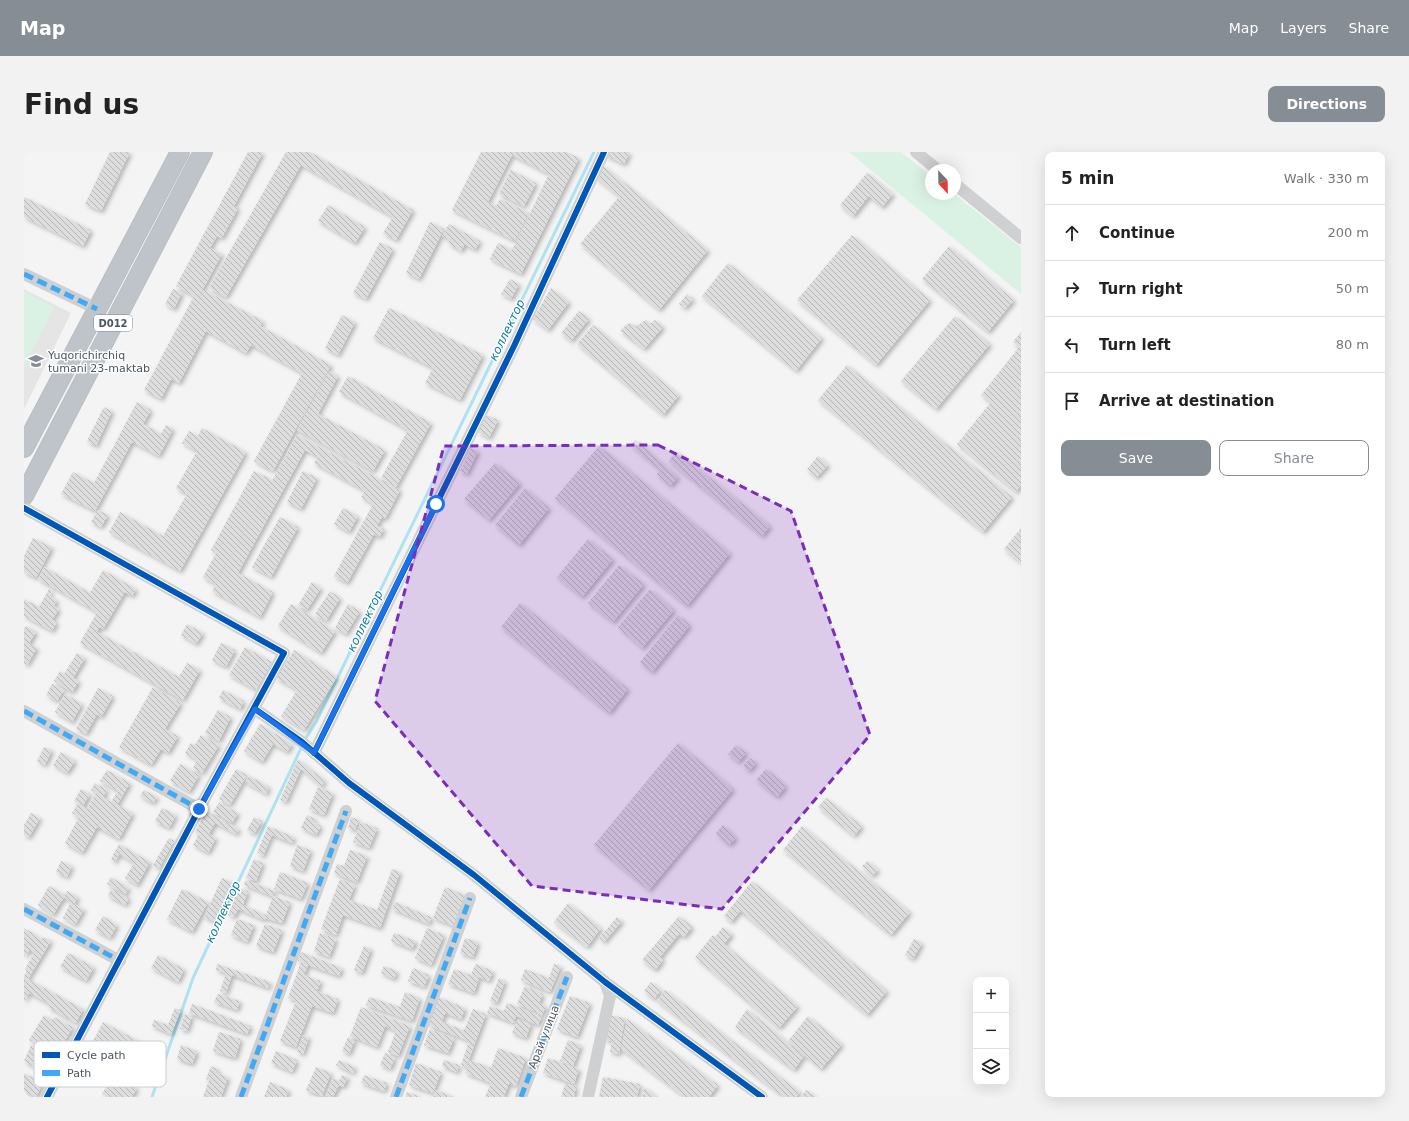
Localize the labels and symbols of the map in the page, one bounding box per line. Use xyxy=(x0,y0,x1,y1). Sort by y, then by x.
north arrow xyxy=(925,164,961,200)
water label: коллектор xyxy=(486,297,528,363)
road number: D012 xyxy=(94,315,132,331)
place label: Yuqorichirchiq tumani 23-maktab xyxy=(47,349,150,375)
school or university icon: Yuqorichirchiq tumani 23-maktab xyxy=(27,352,45,370)
route start xyxy=(427,495,445,513)
water label: коллектор xyxy=(344,588,386,654)
route end xyxy=(190,800,208,818)
water label: коллектор xyxy=(203,879,244,945)
street label: Арай улица xyxy=(526,1003,562,1071)
legend xyxy=(34,1041,166,1087)
text: Cycle path xyxy=(67,1049,126,1062)
text: Path xyxy=(67,1067,91,1080)

